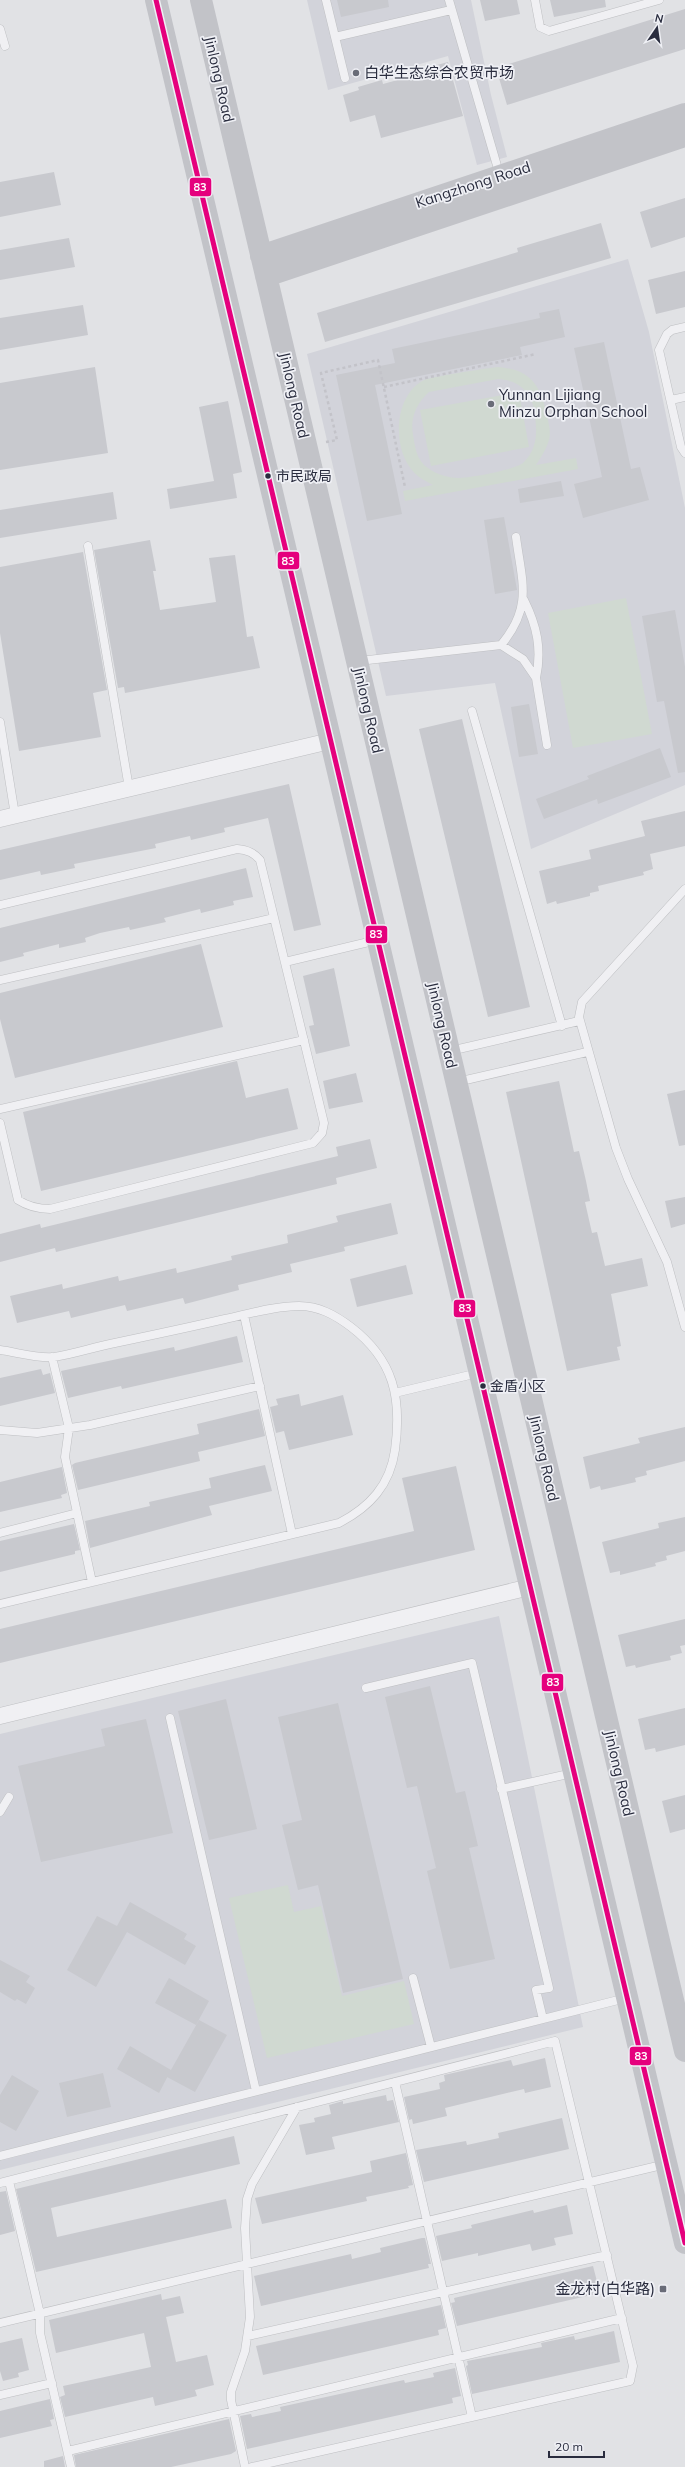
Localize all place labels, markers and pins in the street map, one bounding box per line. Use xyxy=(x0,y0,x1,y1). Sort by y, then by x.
place label: 白华生态综合农贸市场 xyxy=(364,63,514,82)
marker: 白华生态综合农贸市场 xyxy=(351,68,361,78)
place label: Yunnan Lijiang Minzu Orphan School xyxy=(498,385,647,421)
marker: Yunnan Lijiang Minzu Orphan School xyxy=(486,399,496,409)
place label: 市民政局 xyxy=(276,467,332,485)
marker: 市民政局 xyxy=(263,471,273,481)
place label: 金盾小区 xyxy=(490,1377,546,1395)
marker: 金盾小区 xyxy=(478,1381,488,1391)
place label: 金龙村(白华路) xyxy=(555,2279,655,2298)
marker: 金龙村(白华路) xyxy=(658,2284,668,2294)

